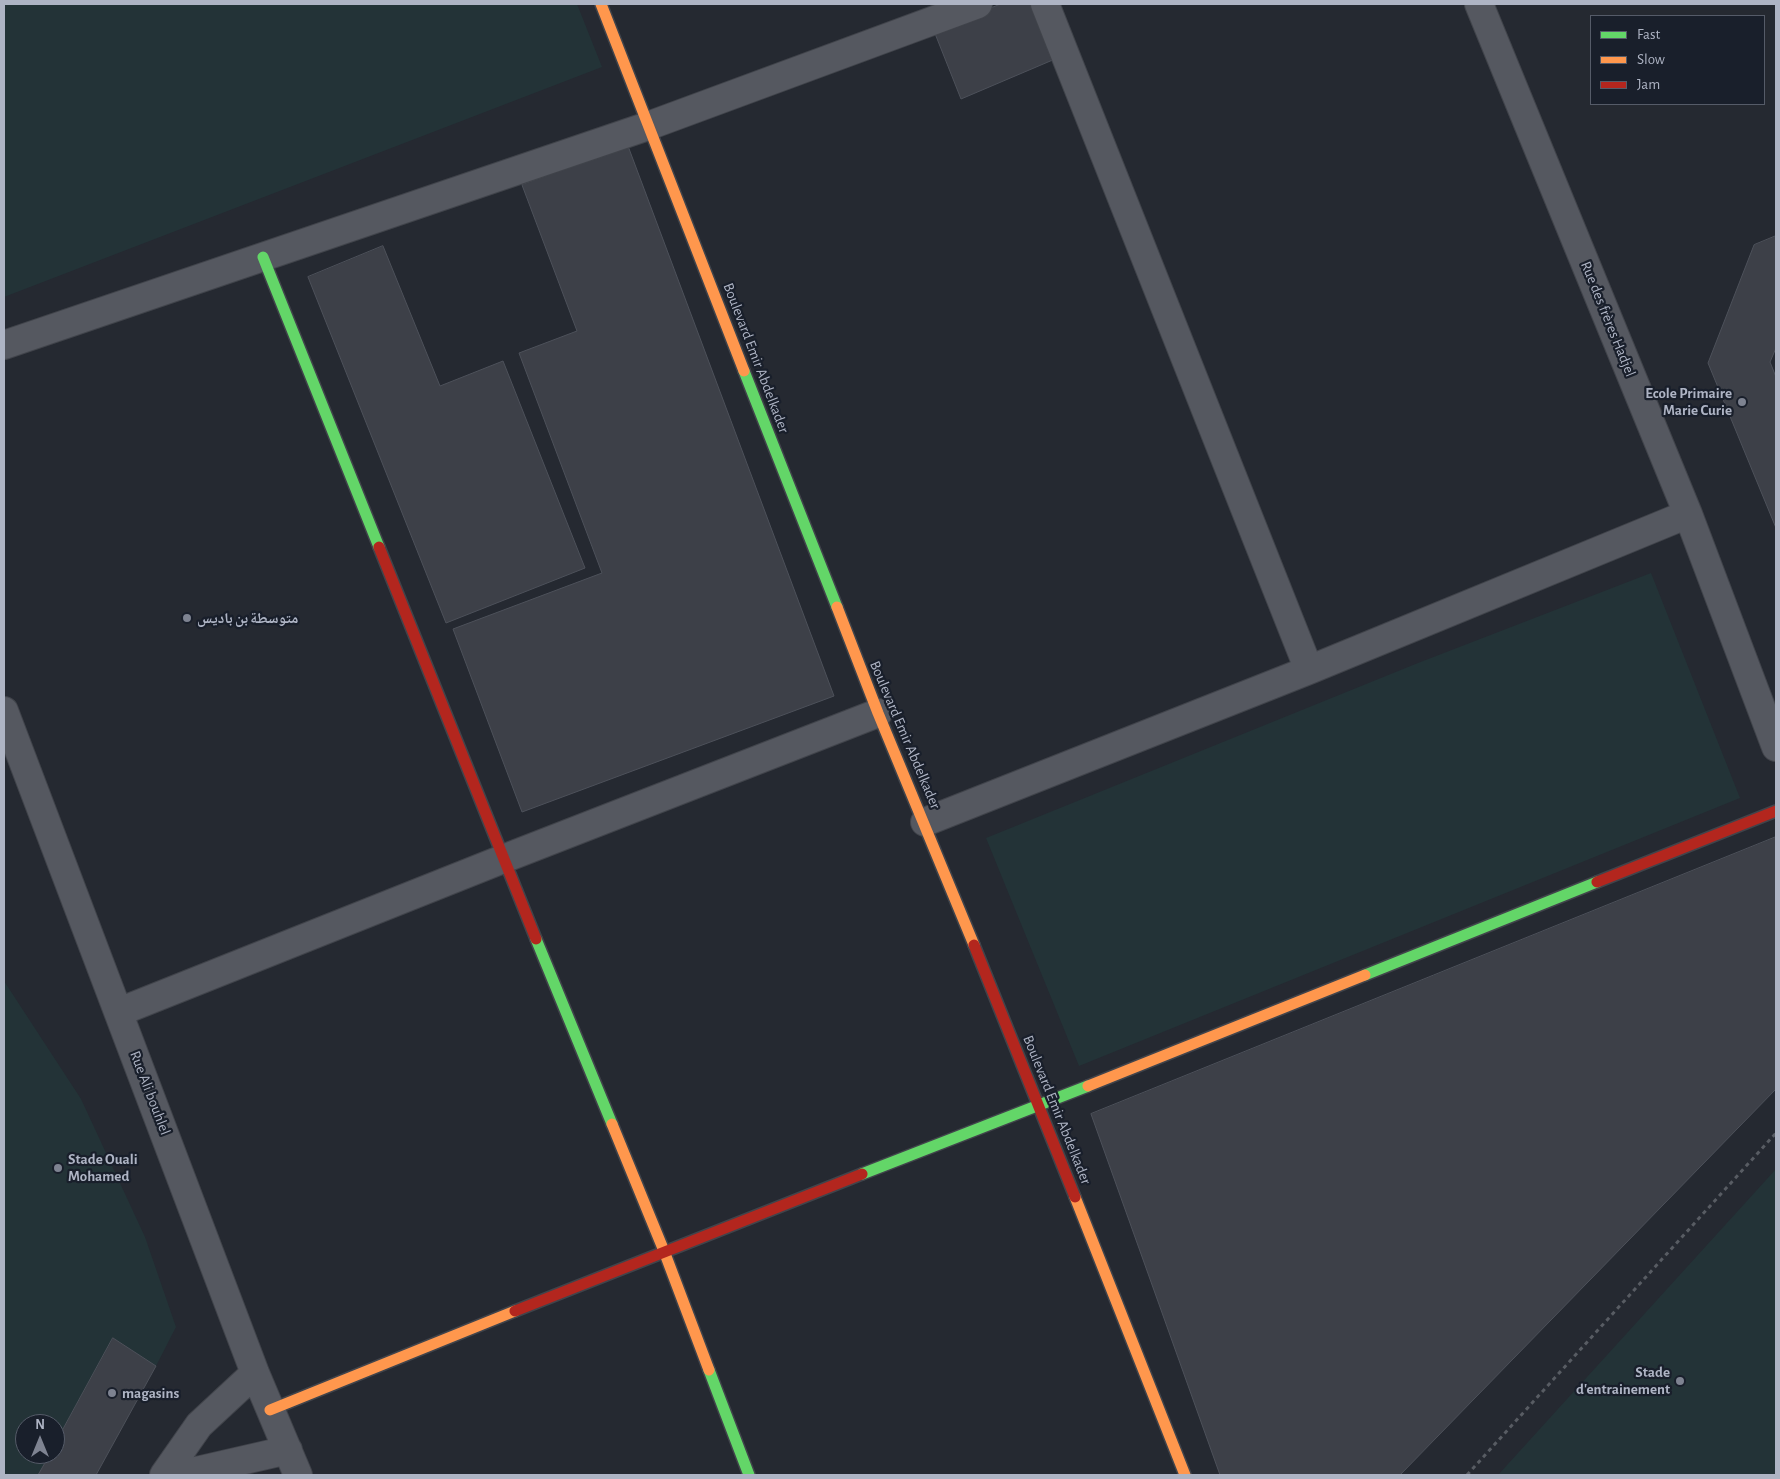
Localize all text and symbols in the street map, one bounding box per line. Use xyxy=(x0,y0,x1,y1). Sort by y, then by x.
legend xyxy=(1590,15,1765,105)
text: Fast xyxy=(1637,27,1660,42)
text: Slow xyxy=(1637,52,1665,67)
text: Jam xyxy=(1637,77,1660,92)
street label: Rue des frères Hadjel xyxy=(1577,259,1639,379)
street label: Boulevard Emir Abdelkader xyxy=(719,280,793,436)
place label: Ecole Primaire Marie Curie xyxy=(1645,384,1732,419)
marker: Ecole Primaire Marie Curie xyxy=(1736,396,1748,408)
place label: متوسطة بن باديس xyxy=(197,609,298,627)
marker: متوسطة بن باديس xyxy=(181,612,193,624)
street label: Boulevard Emir Abdelkader xyxy=(866,658,944,812)
street label: Boulevard Emir Abdelkader xyxy=(1019,1033,1095,1187)
street label: Rue Ali bouhlel xyxy=(126,1049,174,1137)
place label: Stade Ouali Mohamed xyxy=(68,1150,138,1185)
marker: Stade Ouali Mohamed xyxy=(52,1162,64,1174)
place label: Stade d'entrainement xyxy=(1576,1363,1670,1398)
marker: Stade d'entrainement xyxy=(1674,1375,1686,1387)
place label: magasins xyxy=(122,1384,179,1402)
marker: magasins xyxy=(106,1387,118,1399)
north arrow xyxy=(15,1414,65,1464)
text: N xyxy=(35,1418,45,1432)

